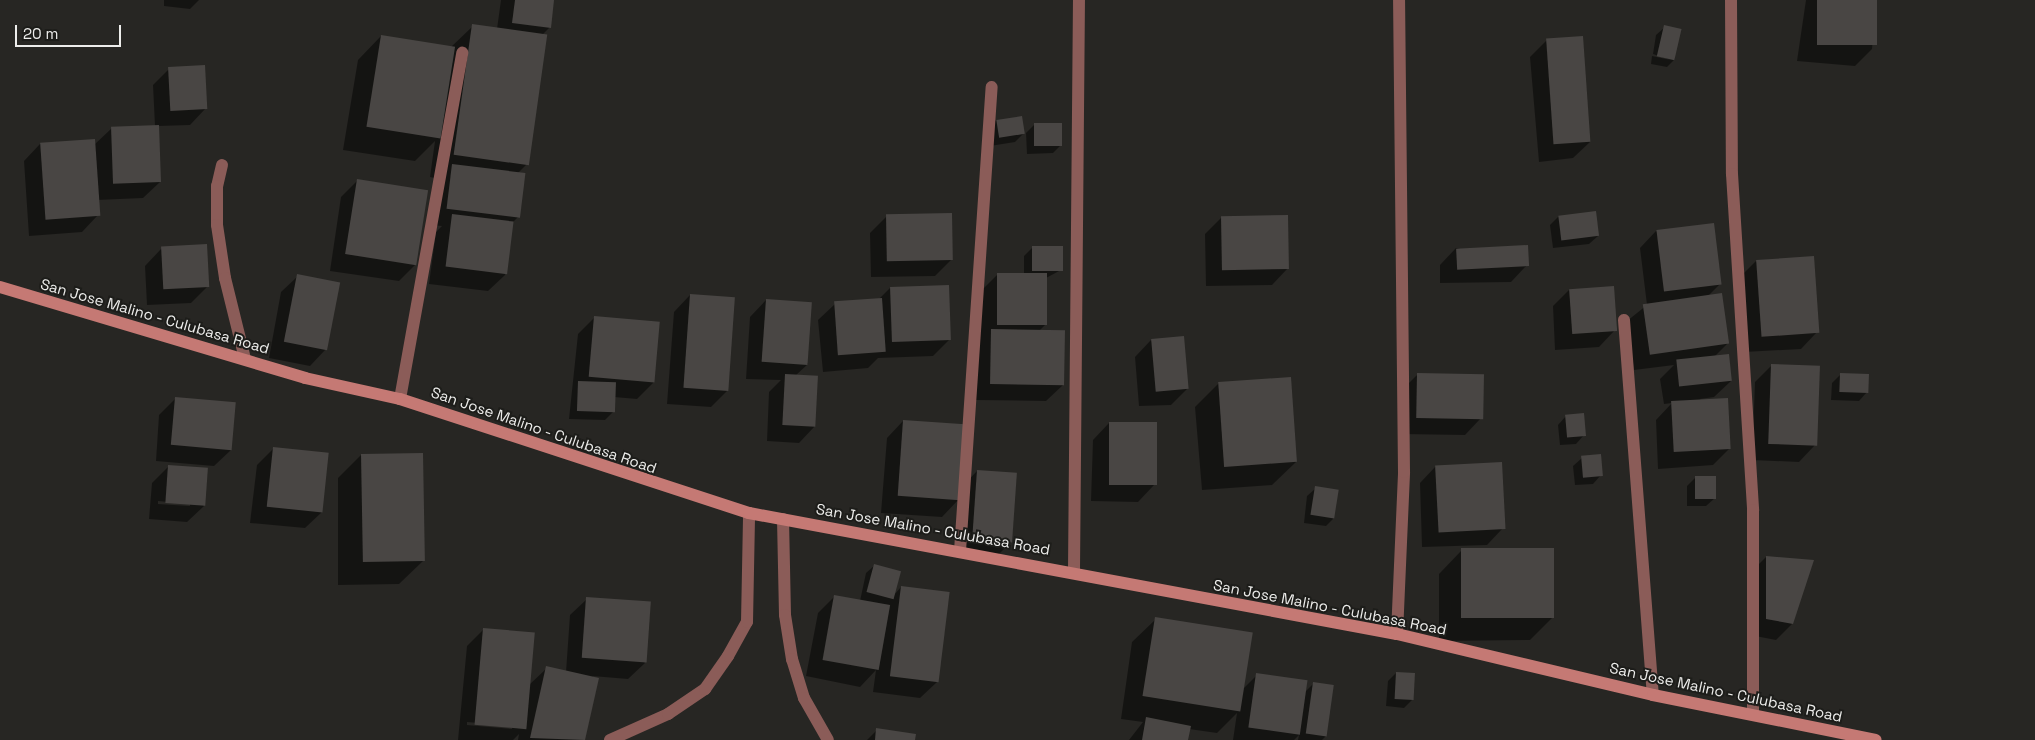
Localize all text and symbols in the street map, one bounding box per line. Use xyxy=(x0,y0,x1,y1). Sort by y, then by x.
scale bar xyxy=(18,15,124,47)
text: 20 m xyxy=(23,24,58,43)
street label: San Jose Malino - Culubasa Road xyxy=(38,275,272,357)
street label: San Jose Malino - Culubasa Road xyxy=(428,383,660,477)
street label: San Jose Malino - Culubasa Road xyxy=(814,499,1052,559)
street label: San Jose Malino - Culubasa Road xyxy=(1211,575,1449,639)
street label: San Jose Malino - Culubasa Road xyxy=(1608,658,1844,726)

